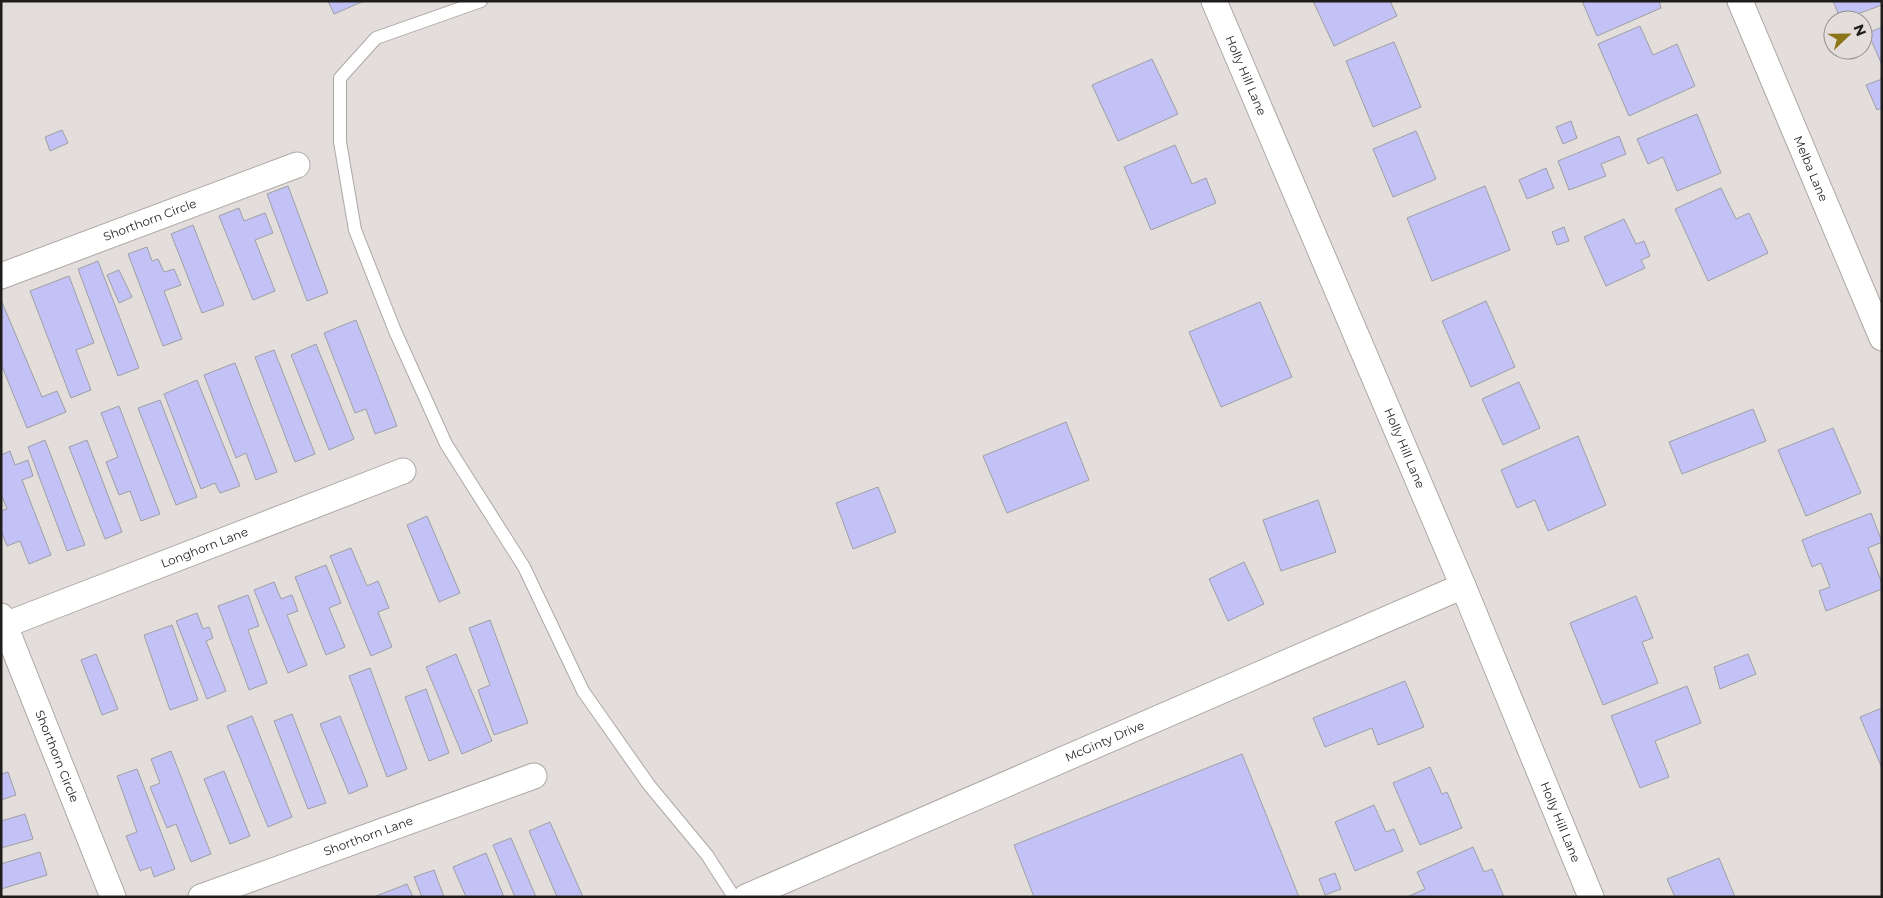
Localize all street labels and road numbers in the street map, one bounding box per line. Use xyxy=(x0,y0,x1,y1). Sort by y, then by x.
street label: Holly Hill Lane xyxy=(1223,33,1270,118)
street label: Melba Lane xyxy=(1791,133,1832,204)
street label: Shorthorn Circle xyxy=(101,195,198,244)
street label: Holly Hill Lane xyxy=(1381,406,1428,490)
street label: Longhorn Lane xyxy=(159,524,250,571)
street label: Shorthorn Circle xyxy=(32,708,83,804)
street label: McGinty Drive xyxy=(1063,717,1146,765)
street label: Holly Hill Lane xyxy=(1537,779,1584,864)
street label: Shorthorn Lane xyxy=(321,813,415,859)

